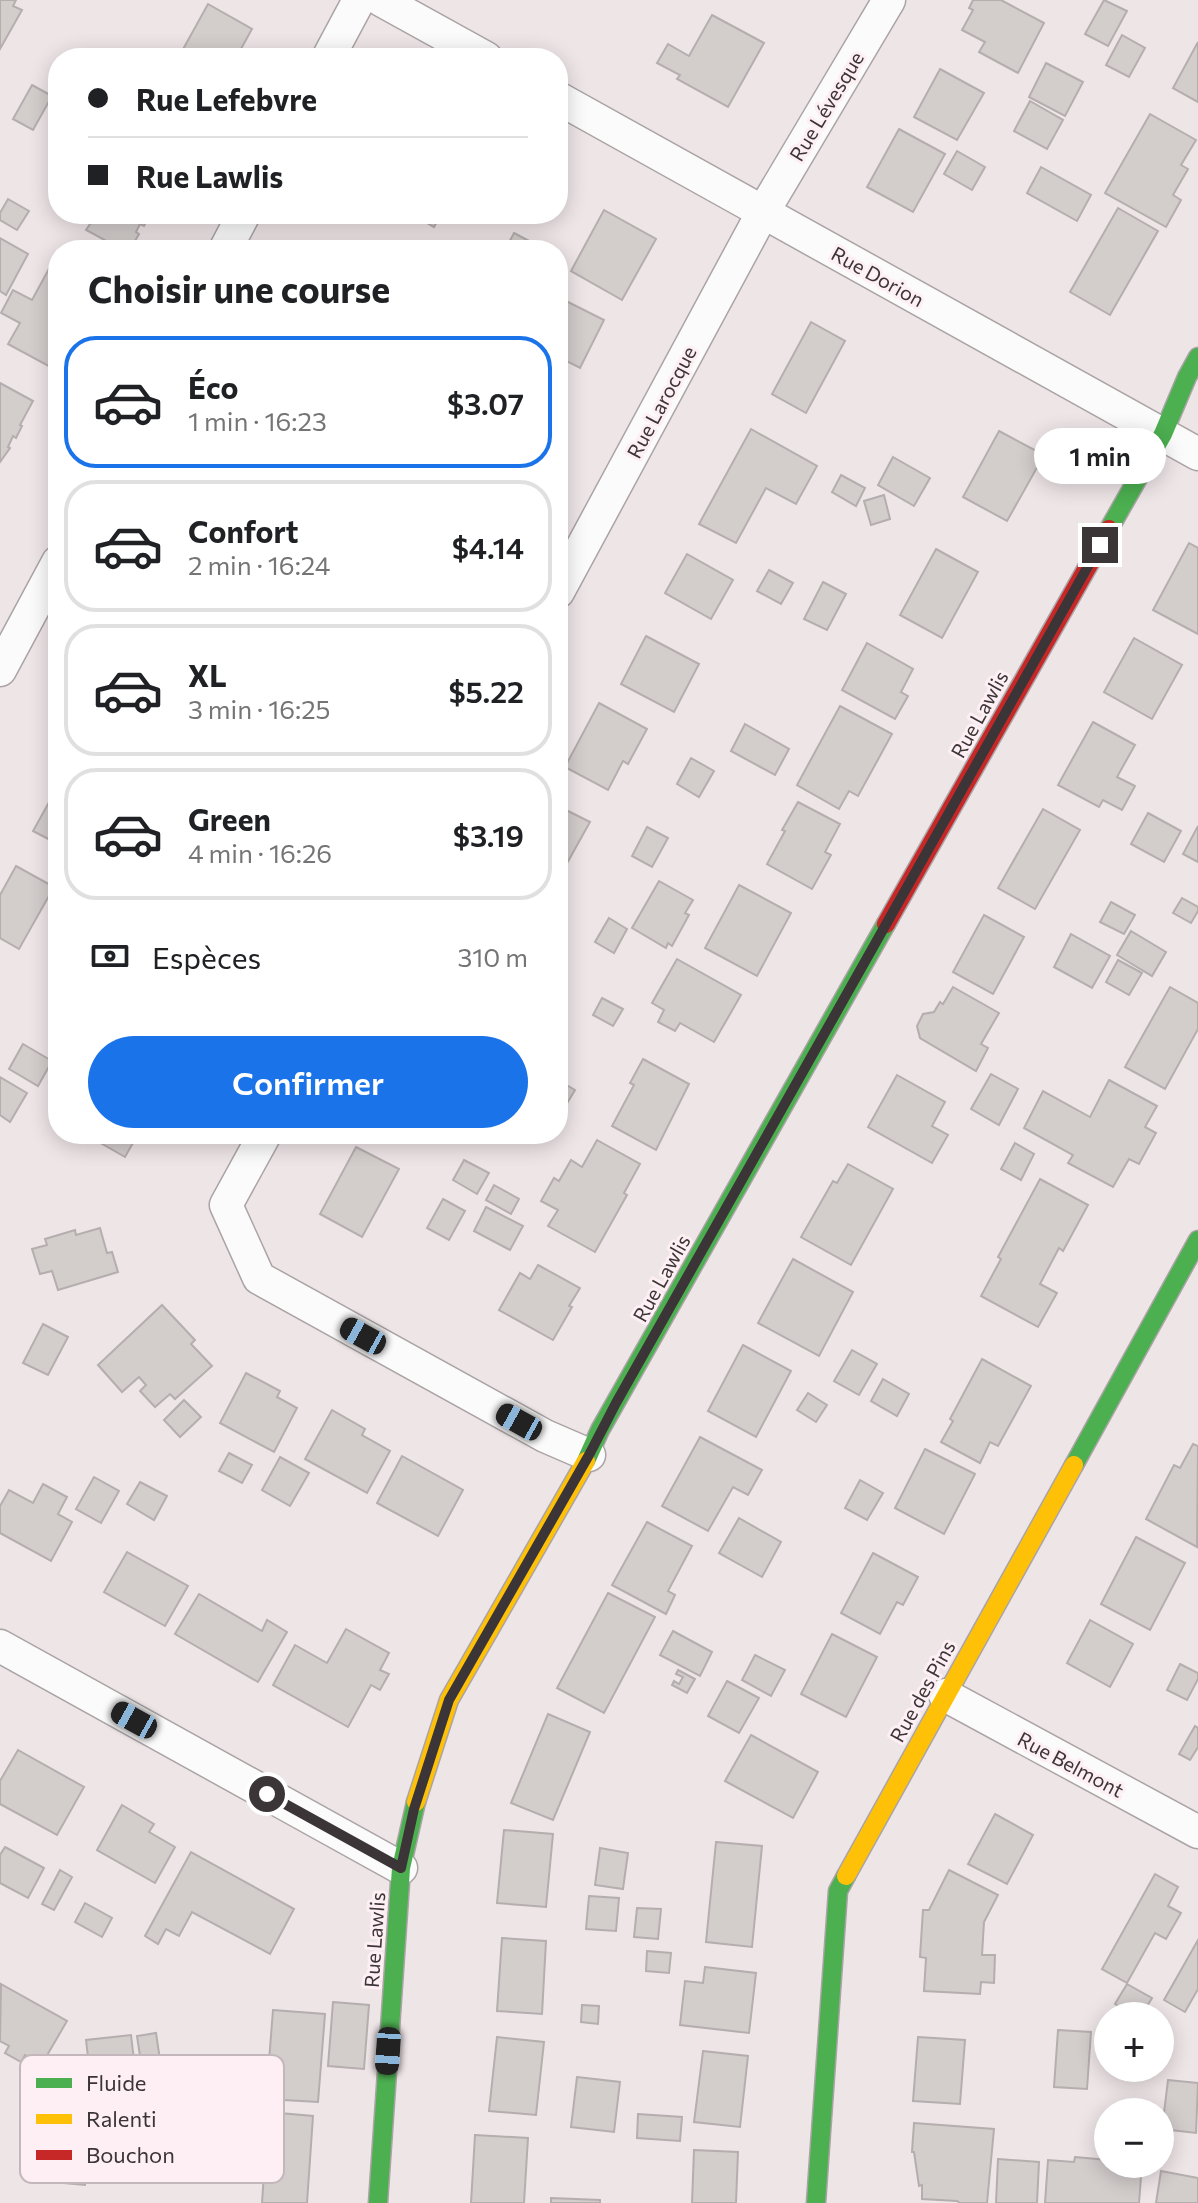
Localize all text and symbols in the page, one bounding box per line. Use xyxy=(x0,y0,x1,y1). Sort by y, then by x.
street label: Rue Lévesque xyxy=(784,47,868,165)
text: Rue Lefebvre xyxy=(136,80,317,117)
text: Rue Lawlis xyxy=(136,157,283,194)
street label: Rue Dorion xyxy=(828,241,928,311)
text: Choisir une course xyxy=(88,266,390,310)
street label: Rue Larocque xyxy=(621,342,701,462)
icon: car xyxy=(92,366,164,438)
text: Éco xyxy=(188,368,238,405)
text: $3.07 xyxy=(447,384,524,421)
text: 1 min · 16:23 xyxy=(188,405,327,436)
callout: 1 min xyxy=(1034,429,1166,485)
text: 1 min xyxy=(1069,440,1131,471)
icon: car xyxy=(92,510,164,582)
text: Confort xyxy=(188,512,299,549)
route end xyxy=(1082,527,1118,563)
text: $4.14 xyxy=(452,528,524,565)
text: 2 min · 16:24 xyxy=(188,549,330,580)
icon: car xyxy=(92,654,164,726)
text: XL xyxy=(188,656,227,693)
street label: Rue Lawlis xyxy=(945,666,1013,762)
text: $5.22 xyxy=(448,672,524,709)
text: 3 min · 16:25 xyxy=(188,693,331,724)
icon: car xyxy=(92,798,164,870)
text: Green xyxy=(188,800,271,837)
text: $3.19 xyxy=(453,816,524,853)
text: 4 min · 16:26 xyxy=(188,837,332,868)
icon: cash xyxy=(88,934,132,978)
text: Espèces xyxy=(152,938,261,975)
text: 310 m xyxy=(457,941,528,972)
button: Confirmer xyxy=(88,1036,528,1128)
street label: Rue Lawlis xyxy=(627,1230,695,1326)
car xyxy=(336,1314,390,1358)
car xyxy=(492,1400,546,1444)
street label: Rue des Pins xyxy=(884,1636,960,1746)
car xyxy=(107,1698,161,1742)
street label: Rue Belmont xyxy=(1014,1726,1128,1802)
route start xyxy=(249,1776,285,1812)
street label: Rue Lawlis xyxy=(359,1891,389,1989)
map controls xyxy=(1094,2002,1174,2178)
button: + xyxy=(1094,2002,1174,2082)
car xyxy=(374,2026,402,2076)
legend xyxy=(20,2055,284,2183)
text: Fluide xyxy=(86,2069,146,2096)
button: − xyxy=(1094,2098,1174,2178)
text: Ralenti xyxy=(86,2105,157,2132)
text: Bouchon xyxy=(86,2141,175,2168)

